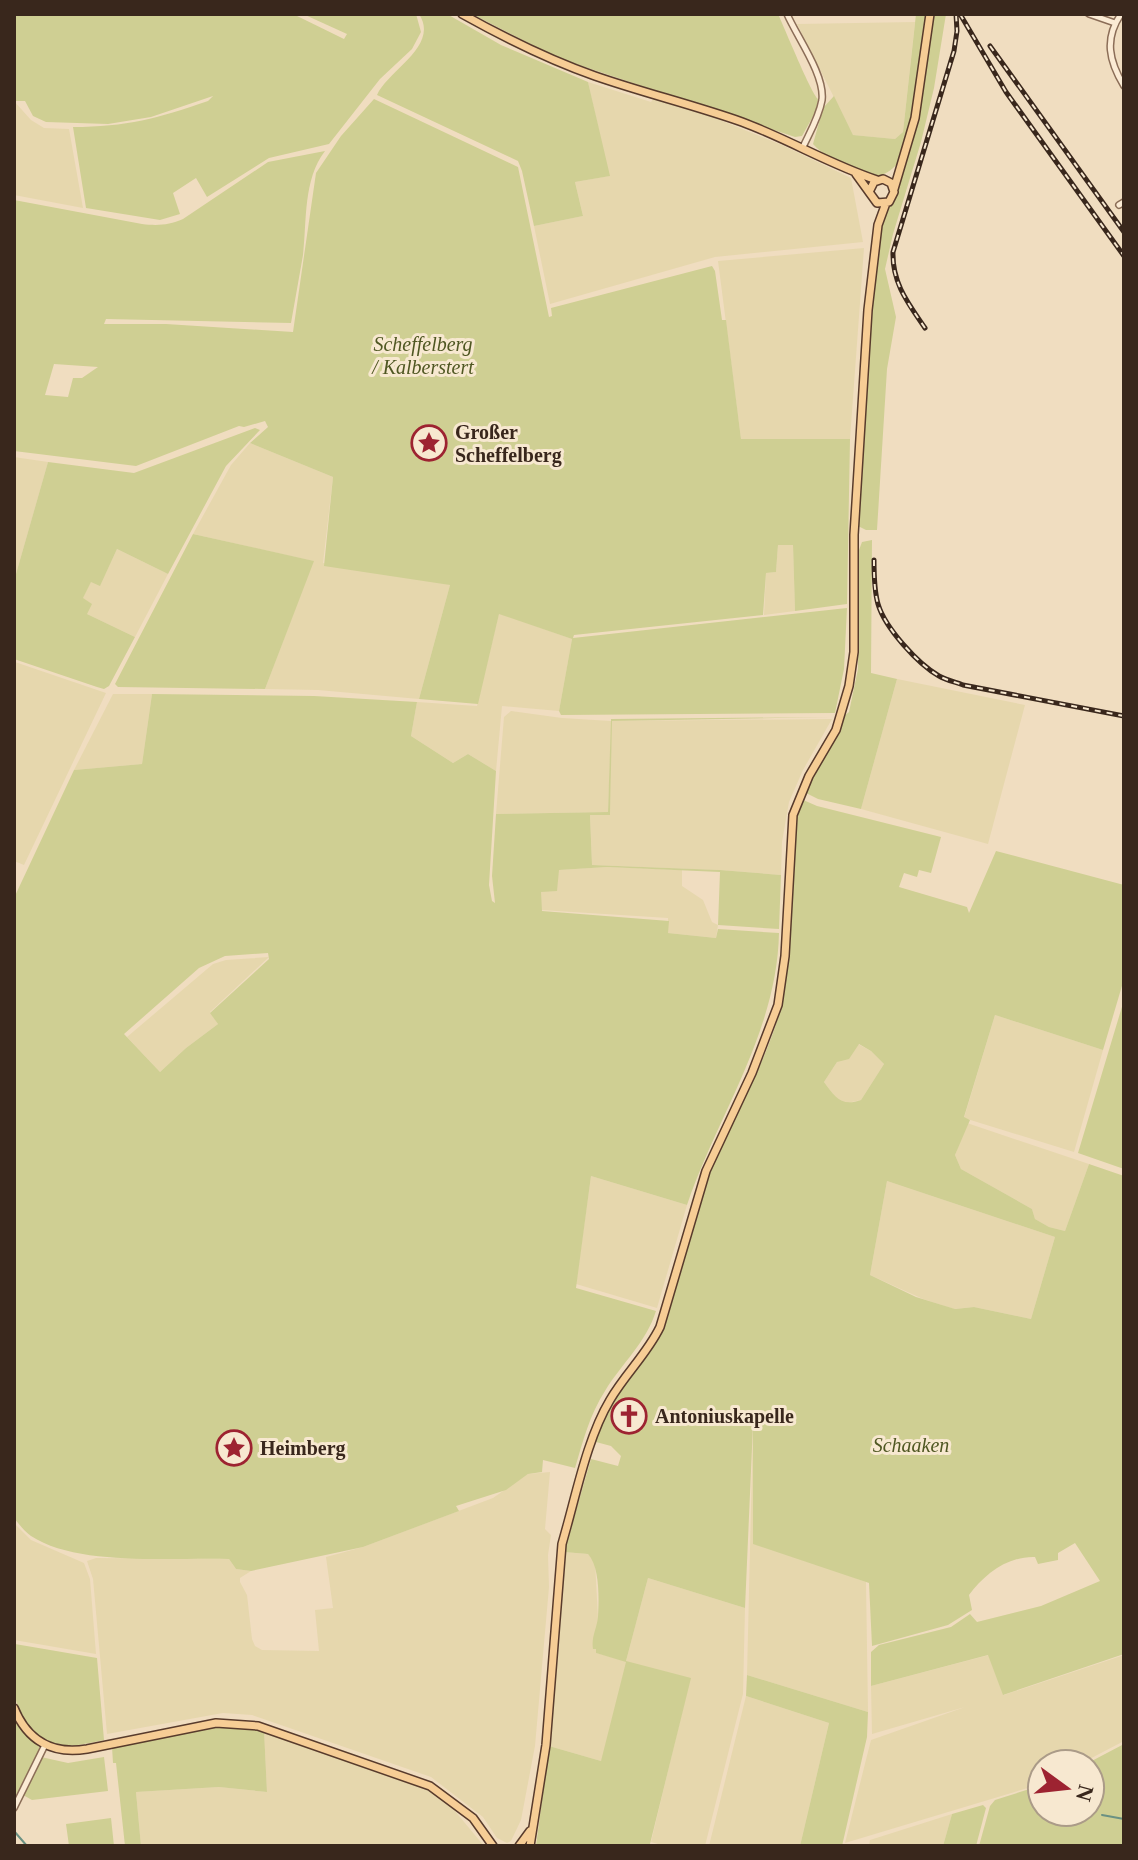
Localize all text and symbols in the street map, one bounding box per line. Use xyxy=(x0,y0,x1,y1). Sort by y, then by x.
park label: Scheffelberg / Kalberstert xyxy=(371,333,474,378)
place label: Großer Scheffelberg xyxy=(455,421,562,467)
place icon: Großer Scheffelberg xyxy=(410,424,448,462)
church icon: Antoniuskapelle xyxy=(610,1397,648,1435)
place label: Antoniuskapelle xyxy=(655,1405,794,1428)
place icon: Heimberg xyxy=(215,1429,253,1467)
park label: Schaaken xyxy=(873,1434,949,1456)
place label: Heimberg xyxy=(260,1437,346,1460)
north arrow xyxy=(1026,1748,1106,1828)
text: N xyxy=(1071,1782,1099,1804)

